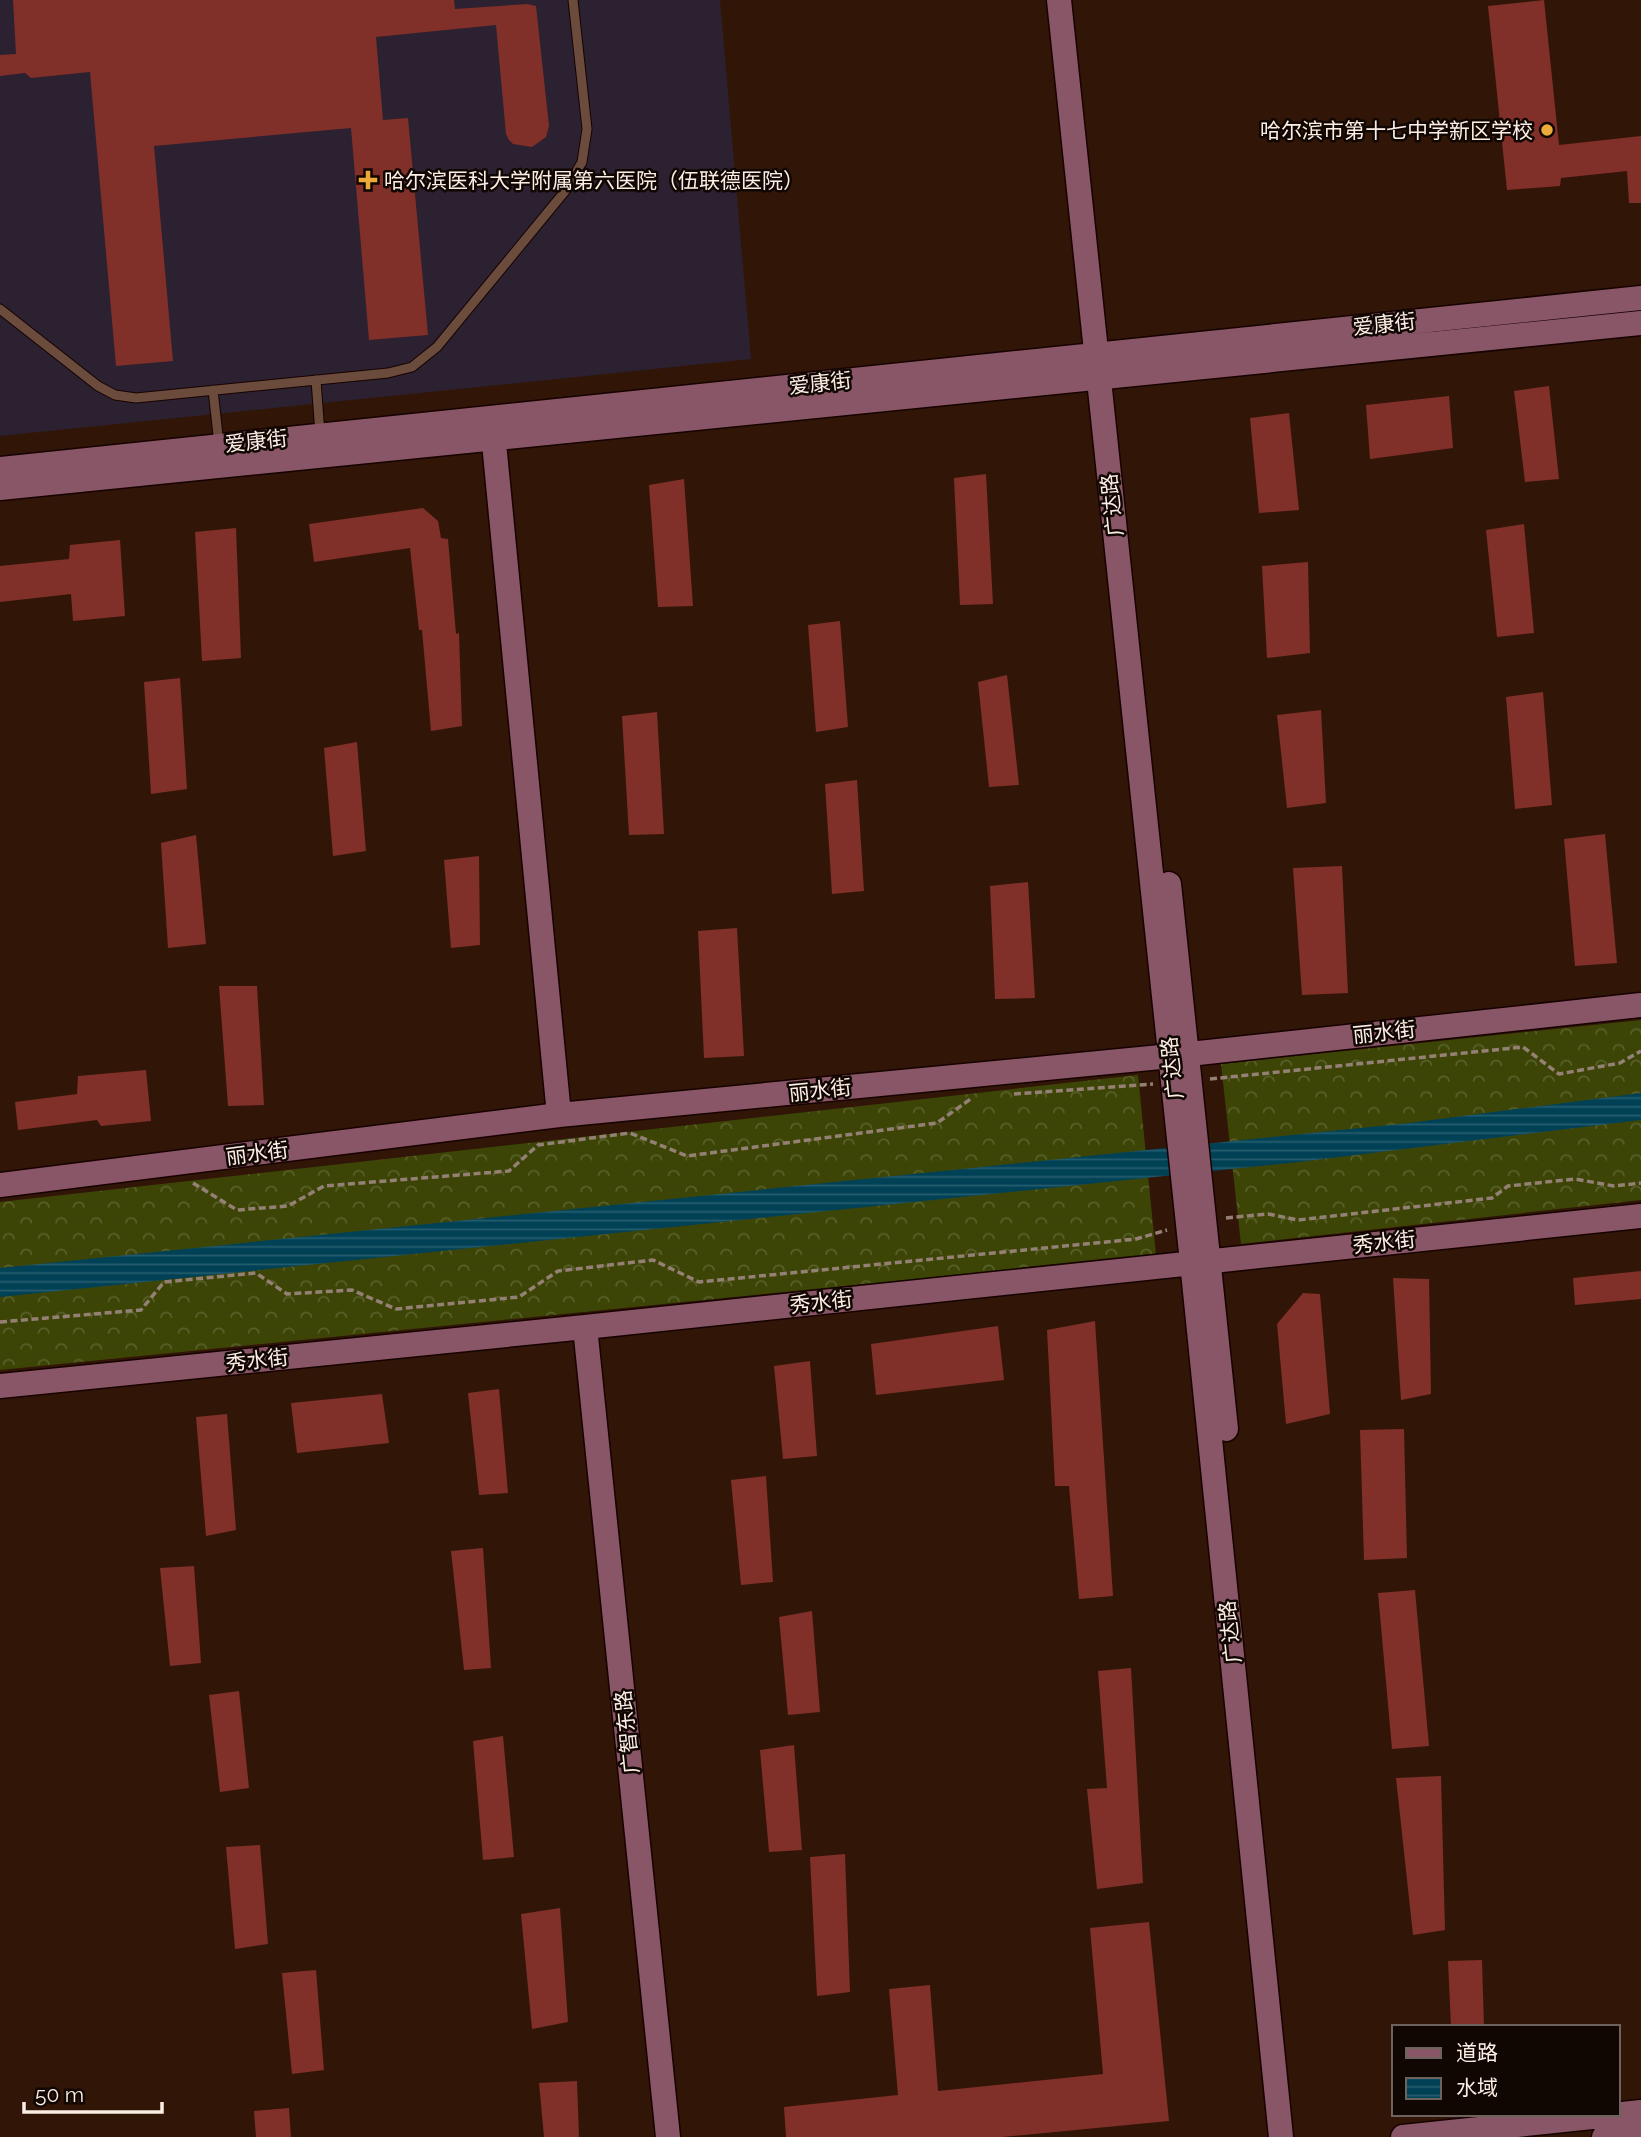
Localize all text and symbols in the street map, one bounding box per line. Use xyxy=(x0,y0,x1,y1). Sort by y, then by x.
place label: 哈尔滨市第十七中学新区学校 xyxy=(1260,118,1533,143)
marker: 哈尔滨市第十七中学新区学校 xyxy=(1539,122,1555,138)
place label: 哈尔滨医科大学附属第六医院（伍联德医院） xyxy=(384,168,804,193)
marker: 哈尔滨医科大学附属第六医院（伍联德医院） xyxy=(358,170,378,190)
street label: 爱康街 xyxy=(1351,308,1417,340)
street label: 爱康街 xyxy=(787,367,853,399)
street label: 爱康街 xyxy=(223,425,289,457)
street label: 广达路 xyxy=(1096,472,1128,538)
street label: 丽水街 xyxy=(1351,1016,1417,1048)
street label: 广达路 xyxy=(1156,1035,1188,1101)
street label: 丽水街 xyxy=(787,1074,853,1106)
street label: 丽水街 xyxy=(224,1137,290,1169)
street label: 秀水街 xyxy=(1351,1226,1417,1258)
street label: 秀水街 xyxy=(788,1286,854,1318)
street label: 秀水街 xyxy=(224,1344,290,1376)
street label: 广达路 xyxy=(1214,1599,1246,1665)
street label: 广智东路 xyxy=(610,1689,644,1775)
legend xyxy=(1392,2025,1620,2116)
text: 道路 xyxy=(1456,2040,1498,2065)
scale bar xyxy=(24,2070,163,2114)
text: 水域 xyxy=(1456,2075,1498,2100)
text: 50 m xyxy=(35,2082,84,2107)

